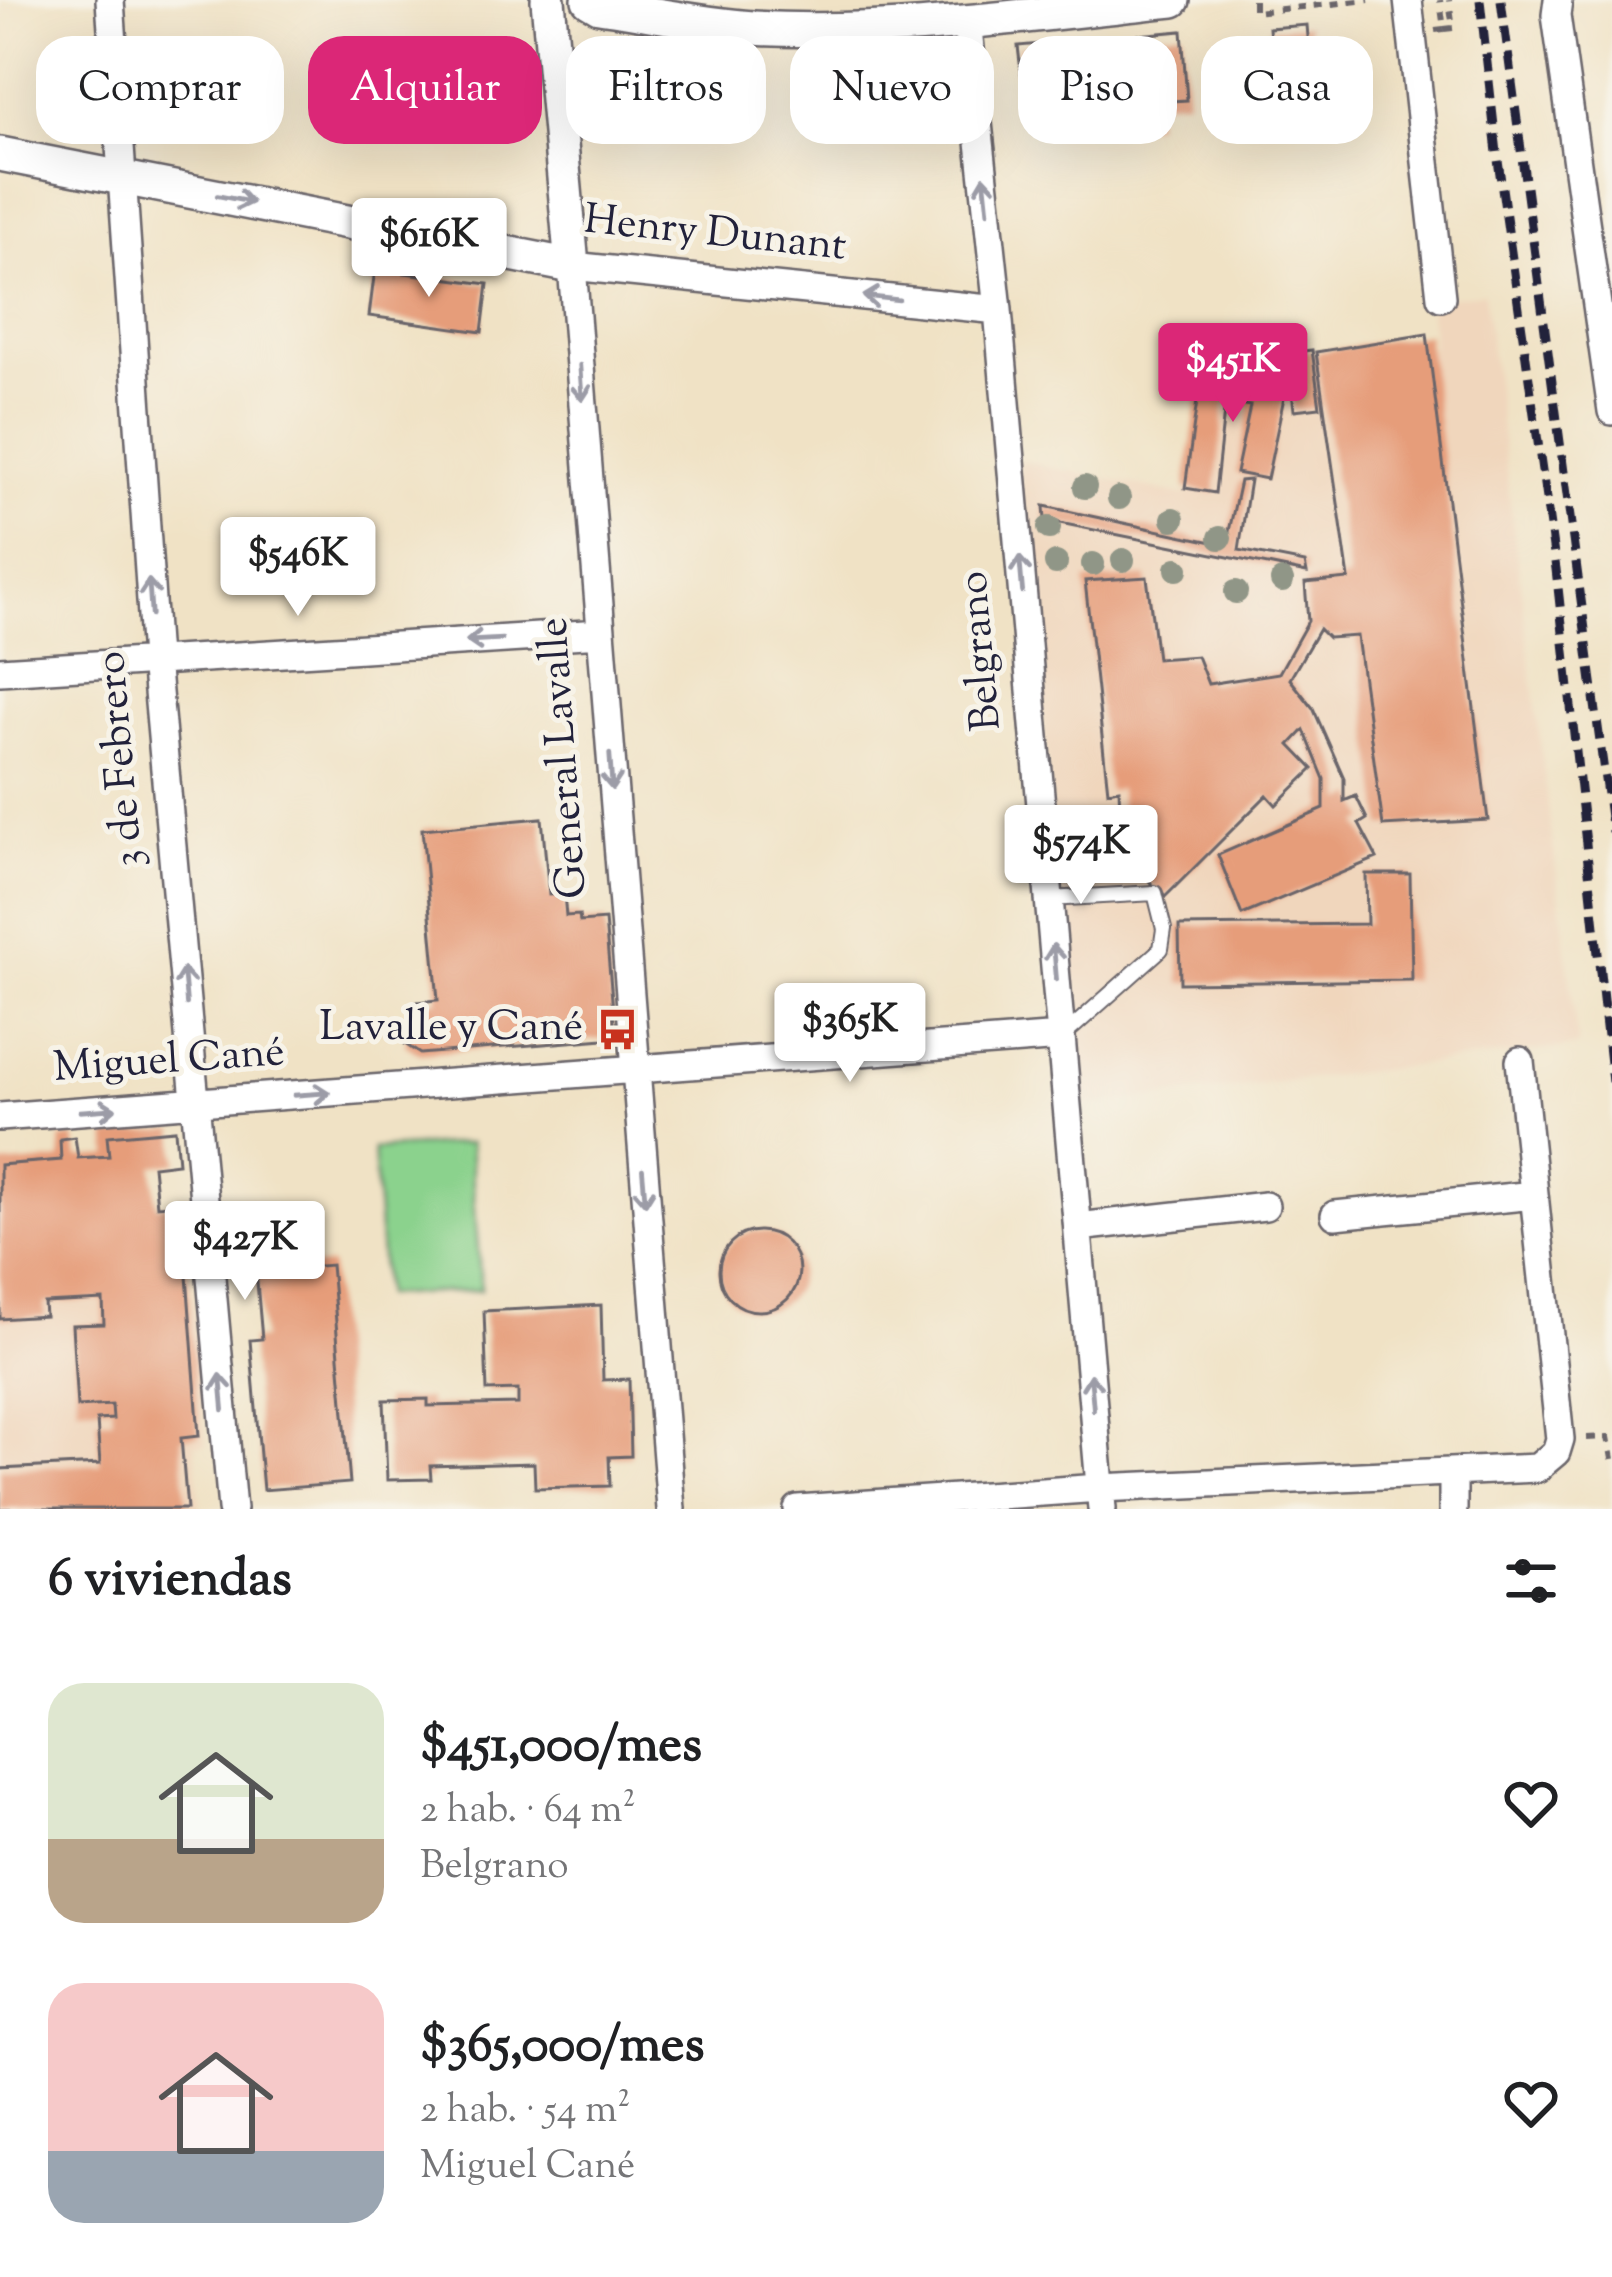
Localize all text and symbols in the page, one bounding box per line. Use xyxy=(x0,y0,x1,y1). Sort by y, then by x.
chip: Comprar xyxy=(36,36,284,144)
chip: Alquilar xyxy=(308,36,542,144)
chip: Filtros xyxy=(566,36,766,144)
chip: Nuevo xyxy=(790,36,994,144)
chip: Piso xyxy=(1018,36,1177,144)
chip: Casa xyxy=(1201,36,1373,144)
one-way arrow xyxy=(974,175,996,214)
one-way arrow xyxy=(215,189,254,211)
street label: Henry Dunant xyxy=(581,191,849,279)
pin: $616K xyxy=(345,198,513,300)
text: $616K xyxy=(379,209,479,265)
one-way arrow xyxy=(863,286,902,309)
pin: $451K xyxy=(1149,323,1317,425)
text: $451K xyxy=(1185,334,1281,390)
one-way arrow xyxy=(570,363,593,402)
pin: $546K xyxy=(214,517,382,619)
text: $546K xyxy=(247,528,349,584)
one-way arrow xyxy=(1009,555,1032,594)
street label: Belgrano xyxy=(945,569,1019,733)
one-way arrow xyxy=(139,578,162,617)
street label: General Lavalle xyxy=(525,615,605,901)
one-way arrow xyxy=(465,629,504,652)
street label: 3 de Febrero xyxy=(83,649,161,869)
one-way arrow xyxy=(600,752,623,791)
pin: $574K xyxy=(997,805,1165,907)
text: $574K xyxy=(1032,816,1130,872)
one-way arrow xyxy=(1043,943,1066,982)
one-way arrow xyxy=(173,967,196,1006)
pin: $365K xyxy=(766,983,934,1085)
text: $365K xyxy=(801,994,899,1050)
place label: Lavalle y Cané xyxy=(320,999,583,1059)
bus stop icon: Lavalle y Cané xyxy=(594,1006,640,1052)
street label: Miguel Cané xyxy=(51,1024,287,1100)
one-way arrow xyxy=(292,1082,331,1105)
one-way arrow xyxy=(78,1098,117,1121)
one-way arrow xyxy=(633,1167,656,1206)
pin: $427K xyxy=(161,1201,329,1303)
text: $427K xyxy=(192,1212,298,1268)
one-way arrow xyxy=(210,1374,233,1413)
one-way arrow xyxy=(1080,1374,1103,1413)
text: 6 viviendas xyxy=(48,1545,292,1618)
icon: filters xyxy=(1498,1548,1564,1614)
text: $451,000/mes xyxy=(420,1711,702,1784)
icon: home xyxy=(144,1731,288,1875)
icon: heart xyxy=(1498,1770,1564,1836)
text: 2 hab. · 64 m² xyxy=(420,1784,636,1840)
text: Belgrano xyxy=(420,1840,569,1896)
text: $365,000/mes xyxy=(420,2011,704,2084)
icon: home xyxy=(144,2031,288,2175)
icon: heart xyxy=(1498,2070,1564,2136)
text: 2 hab. · 54 m² xyxy=(420,2084,630,2140)
text: Miguel Cané xyxy=(420,2140,635,2196)

